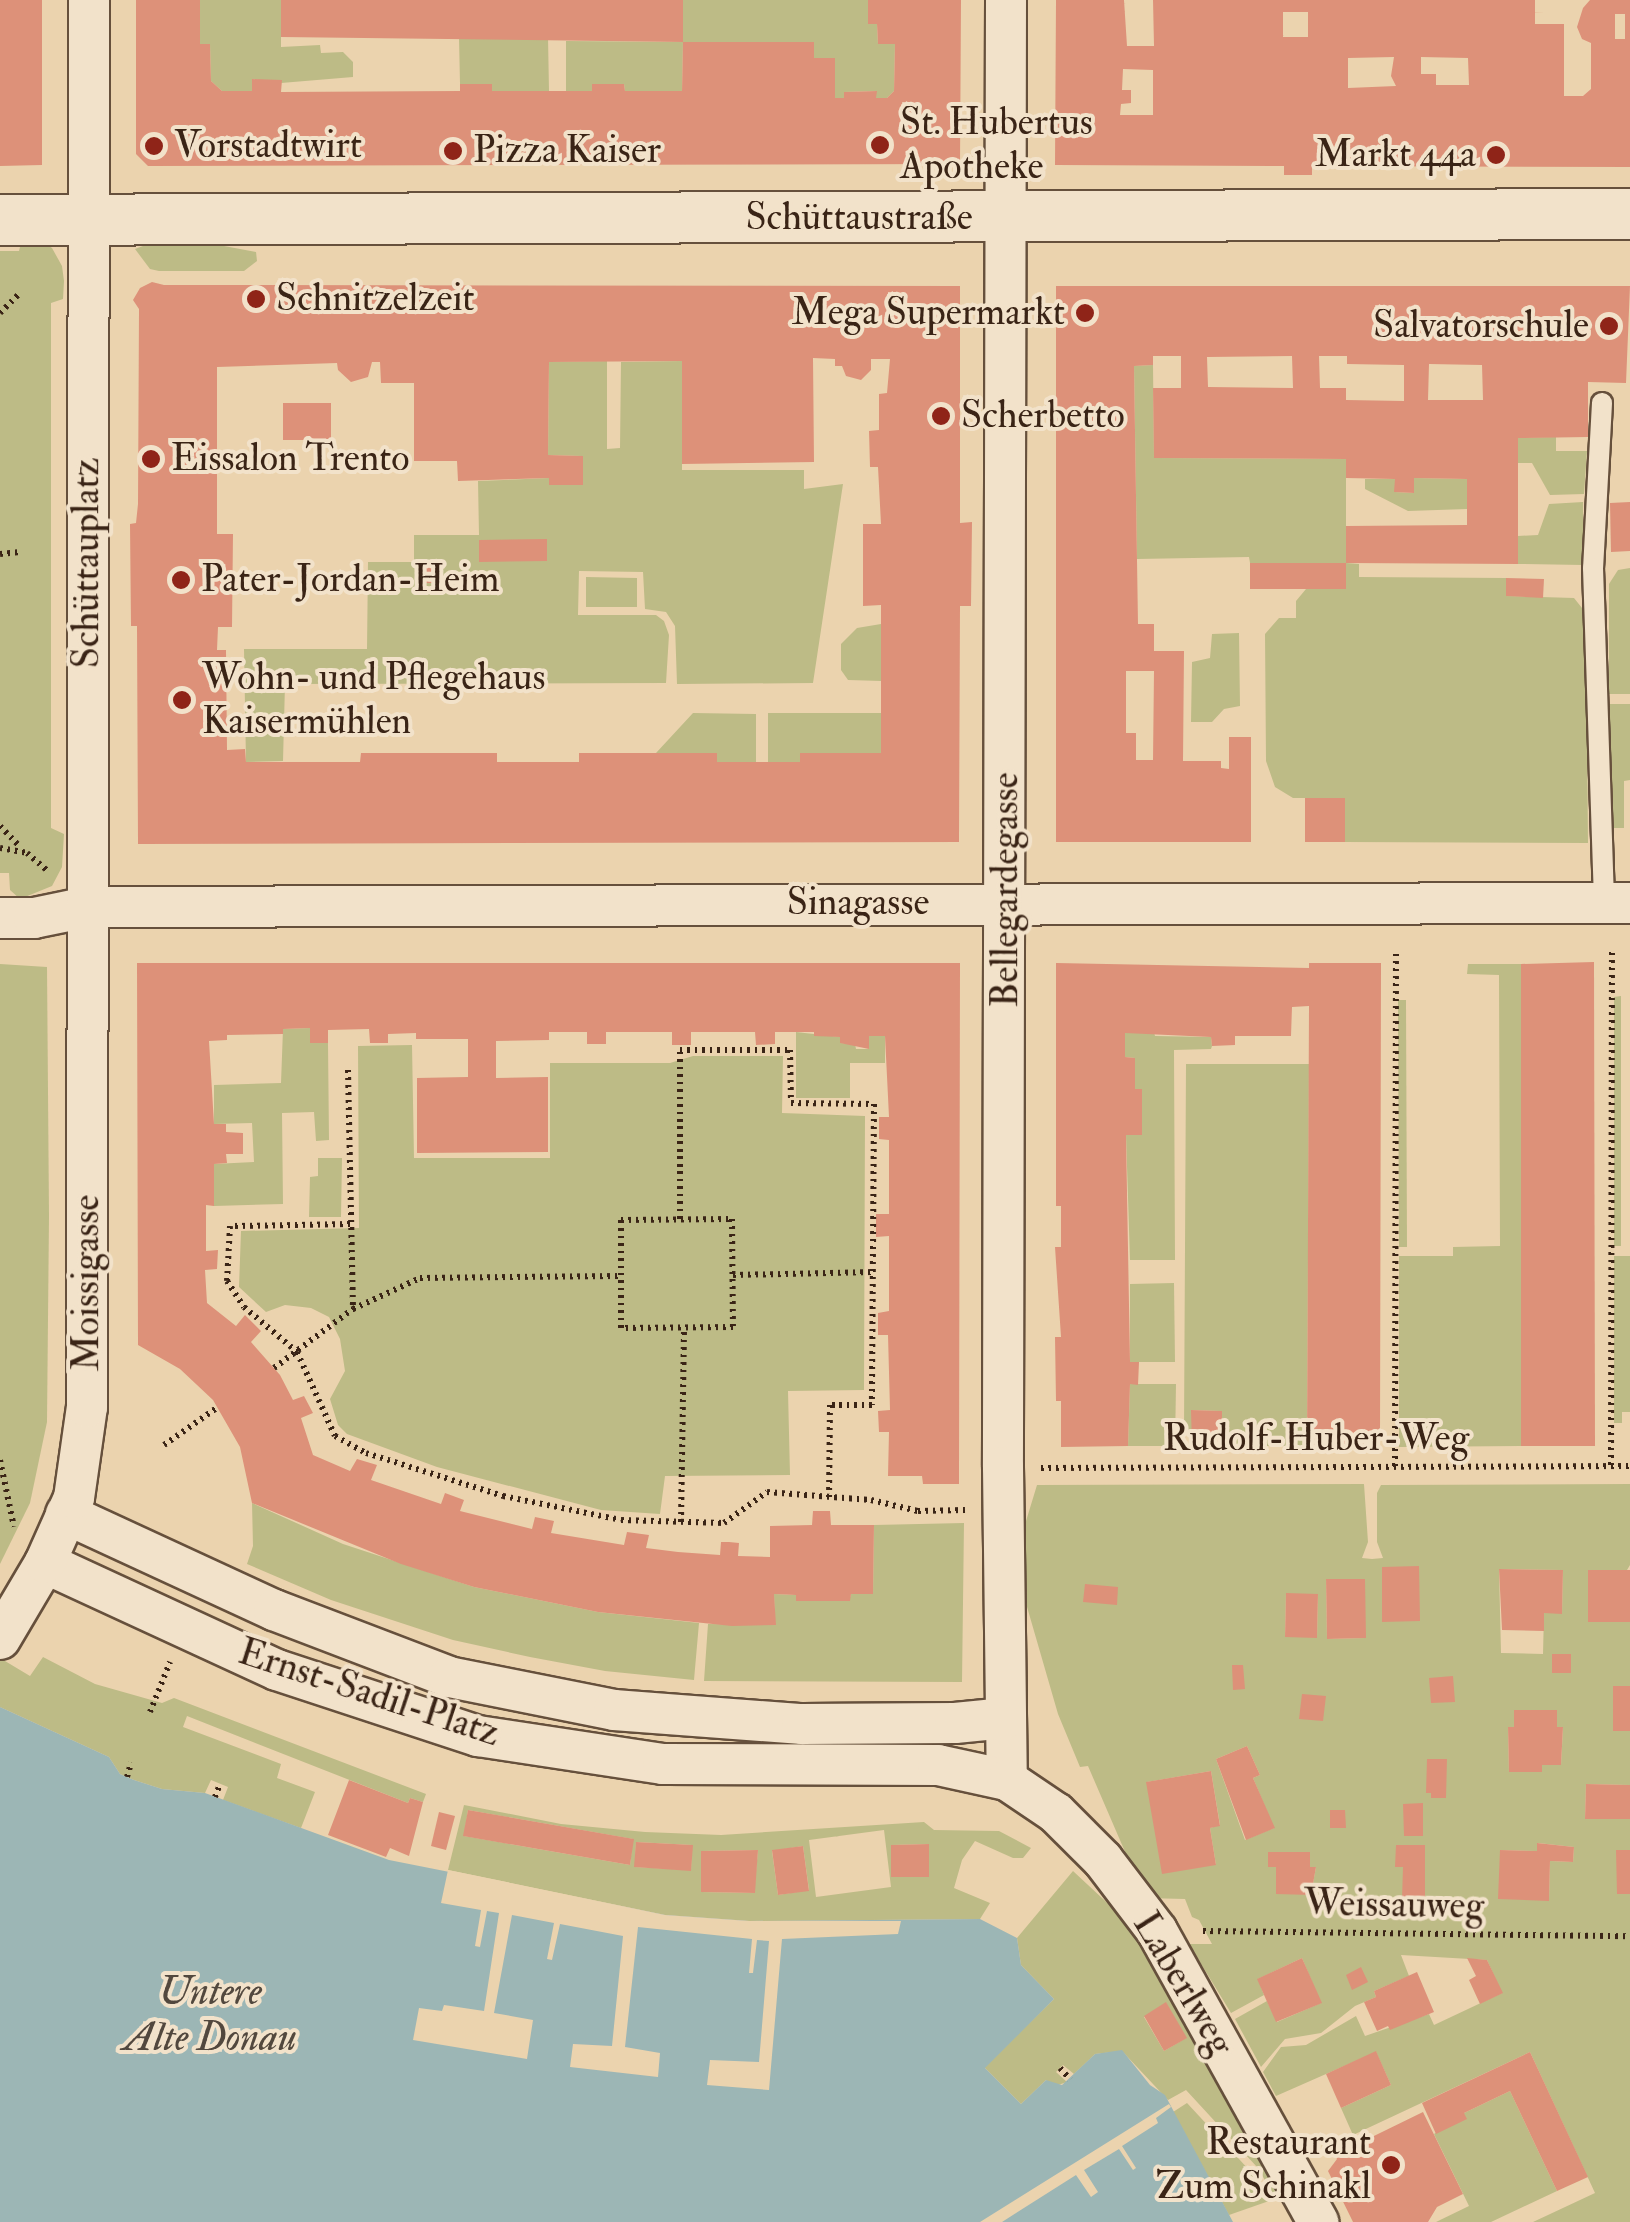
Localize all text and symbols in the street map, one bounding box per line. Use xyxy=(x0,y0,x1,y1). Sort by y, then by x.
place label: St. Hubertus Apotheke xyxy=(900,100,1093,190)
place label: Vorstadtwirt xyxy=(174,123,362,169)
place label: Pizza Kaiser xyxy=(473,128,661,174)
place label: Markt 44a xyxy=(1315,132,1476,178)
marker: St. Hubertus Apotheke xyxy=(869,134,891,156)
marker: Vorstadtwirt xyxy=(143,135,165,157)
marker: Pizza Kaiser xyxy=(442,140,464,162)
marker: Markt 44a xyxy=(1485,144,1507,166)
street label: Schüttaustraße xyxy=(745,195,973,241)
place label: Schnitzelzeit xyxy=(276,276,475,322)
marker: Schnitzelzeit xyxy=(245,288,267,310)
place label: Mega Supermarkt xyxy=(792,290,1065,336)
marker: Mega Supermarkt xyxy=(1074,302,1096,324)
place label: Salvatorschule xyxy=(1373,303,1589,349)
marker: Salvatorschule xyxy=(1598,315,1620,337)
place label: Scherbetto xyxy=(961,393,1125,439)
marker: Scherbetto xyxy=(930,405,952,427)
place label: Eissalon Trento xyxy=(171,436,409,482)
marker: Eissalon Trento xyxy=(140,448,162,470)
street label: Schüttauplatz xyxy=(64,458,110,668)
place label: Pater-Jordan-Heim xyxy=(201,557,499,603)
marker: Pater-Jordan-Heim xyxy=(170,569,192,591)
place label: Wohn- und Pflegehaus Kaisermühlen xyxy=(202,655,545,744)
marker: Wohn- und Pflegehaus Kaisermühlen xyxy=(171,689,193,711)
street label: Bellegardegasse xyxy=(983,772,1029,1008)
street label: Sinagasse xyxy=(787,880,929,926)
street label: Moissigasse xyxy=(64,1195,110,1371)
street label: Rudolf-Huber-Weg xyxy=(1163,1416,1469,1462)
street label: Ernst-Sadil-Platz xyxy=(233,1629,505,1757)
street label: Weissauweg xyxy=(1304,1881,1484,1929)
street label: Laberlweg xyxy=(1123,1904,1243,2064)
water label: Untere Alte Donau xyxy=(123,1968,297,2062)
place label: Restaurant Zum Schinakl xyxy=(1156,2120,1371,2210)
marker: Restaurant Zum Schinakl xyxy=(1380,2154,1402,2176)

